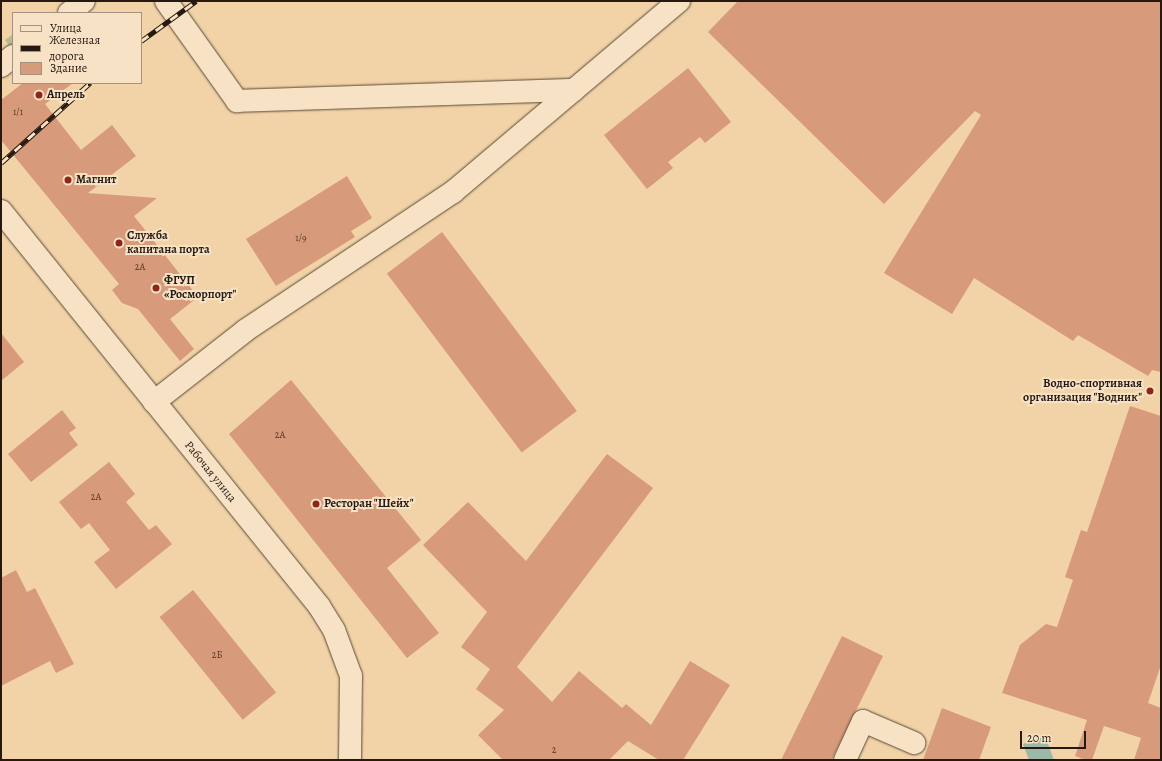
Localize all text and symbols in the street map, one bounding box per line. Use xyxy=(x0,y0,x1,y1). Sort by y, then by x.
legend xyxy=(12,12,142,84)
text: Улица xyxy=(50,20,81,36)
text: Железная дорога xyxy=(49,32,100,64)
text: Здание xyxy=(50,60,87,76)
place label: Апрель xyxy=(47,88,85,102)
marker: Апрель xyxy=(34,90,44,100)
house number: 1/1 xyxy=(13,106,23,118)
place label: Магнит xyxy=(76,173,117,187)
marker: Магнит xyxy=(63,175,73,185)
place label: Служба капитана порта xyxy=(127,229,210,257)
house number: 1/9 xyxy=(295,232,307,244)
marker: Служба капитана порта xyxy=(114,238,124,248)
house number: 2А xyxy=(135,261,145,273)
place label: ФГУП «Росморпорт" xyxy=(164,274,236,302)
marker: ФГУП «Росморпорт" xyxy=(151,283,161,293)
place label: Водно-спортивная организация "Водник" xyxy=(1023,377,1142,405)
marker: Водно-спортивная организация "Водник" xyxy=(1145,386,1155,396)
house number: 2А xyxy=(275,429,285,441)
street label: Рабочая улица xyxy=(181,439,239,505)
house number: 2А xyxy=(91,491,101,503)
place label: Ресторан "Шейх" xyxy=(324,497,414,511)
marker: Ресторан "Шейх" xyxy=(311,499,321,509)
house number: 2Б xyxy=(212,649,222,661)
scale bar xyxy=(1022,723,1088,749)
text: 20 m xyxy=(1027,730,1051,746)
house number: 2 xyxy=(552,744,556,756)

